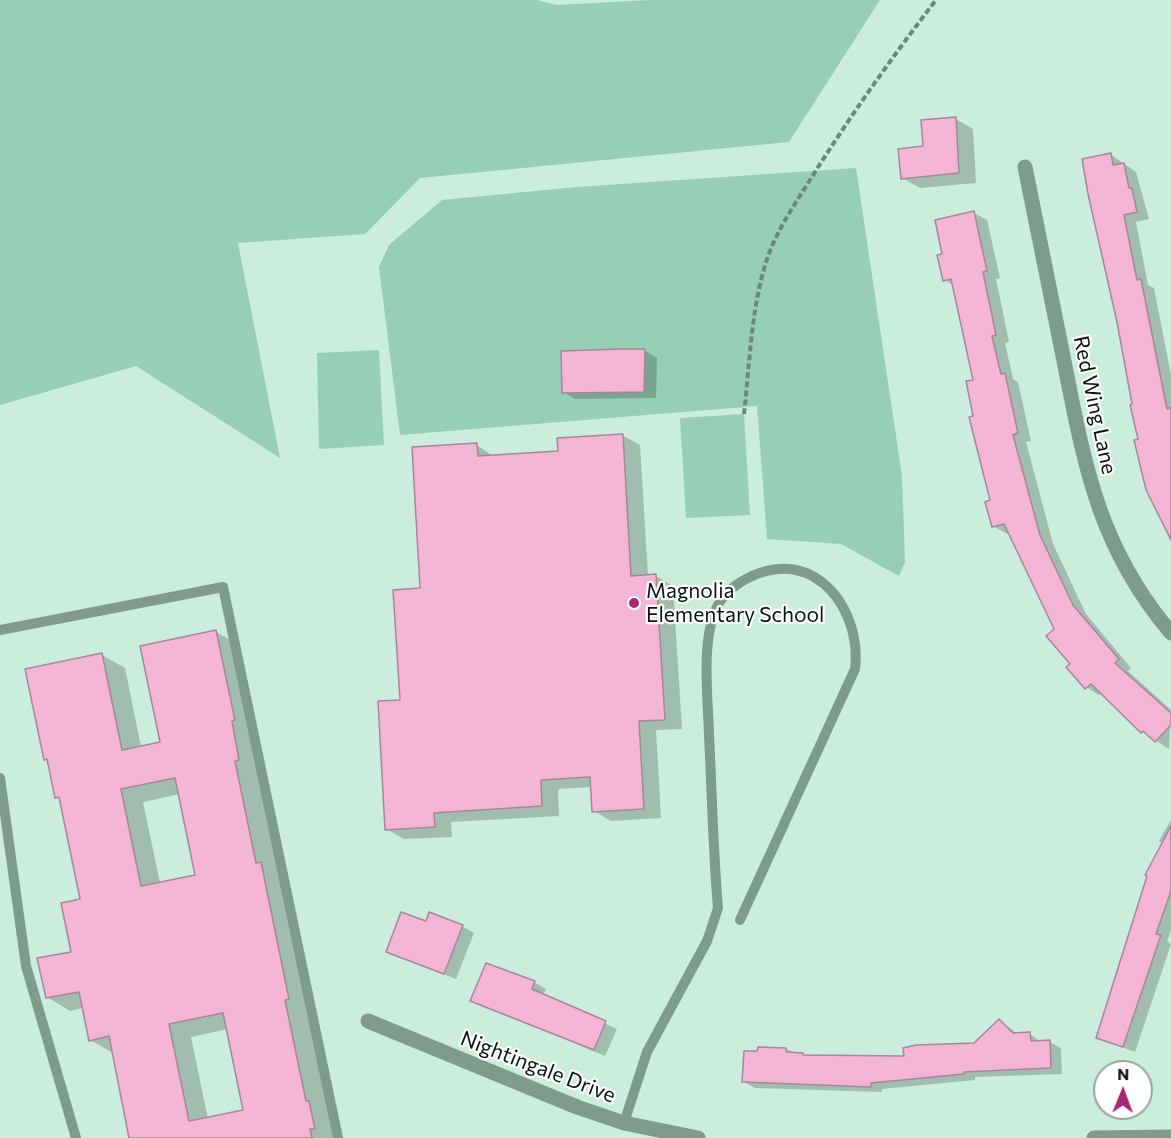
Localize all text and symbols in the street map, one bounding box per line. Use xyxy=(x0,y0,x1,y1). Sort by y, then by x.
street label: Red Wing Lane xyxy=(1068,333,1122,477)
place label: Magnolia Elementary School xyxy=(646,578,824,628)
marker: Magnolia Elementary School xyxy=(627,596,641,610)
street label: Nightingale Drive xyxy=(457,1026,619,1108)
north arrow xyxy=(1093,1060,1153,1120)
text: N xyxy=(1117,1064,1129,1083)

